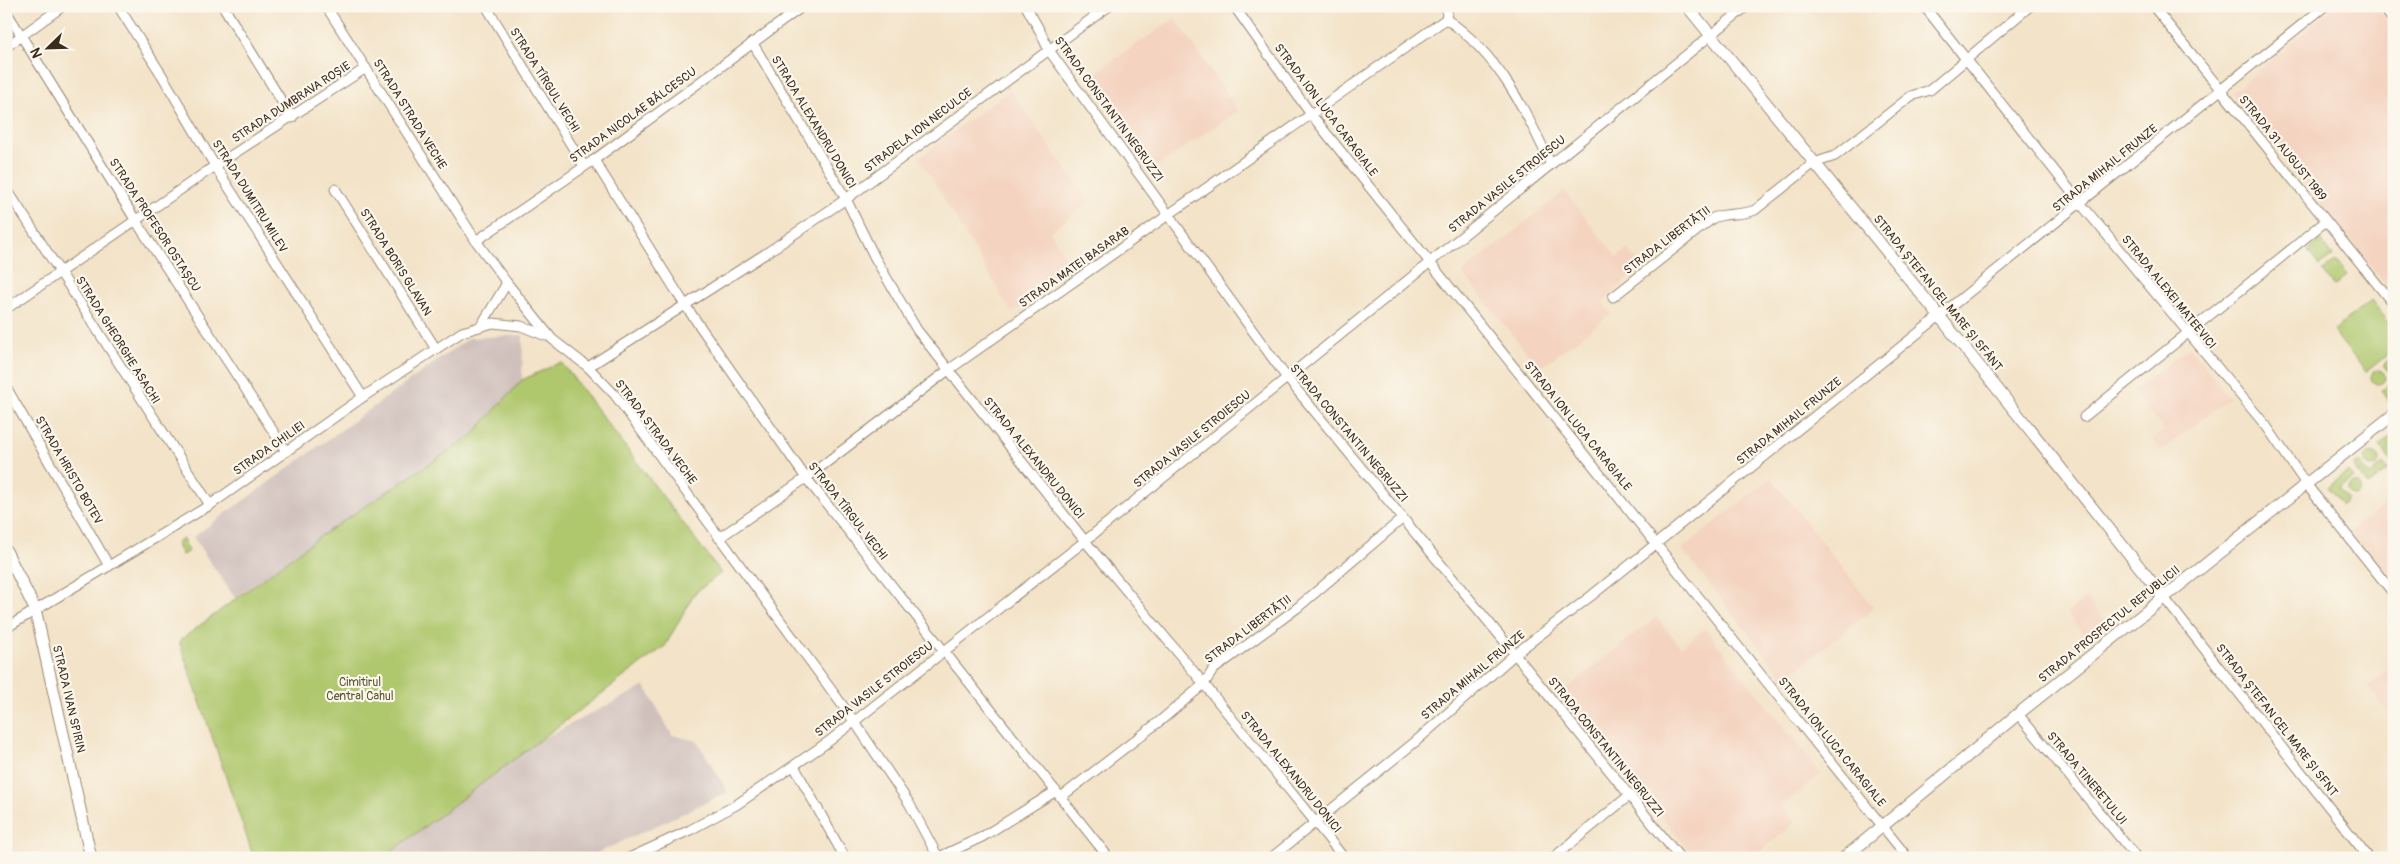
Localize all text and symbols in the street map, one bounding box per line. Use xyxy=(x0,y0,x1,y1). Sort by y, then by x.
north arrow xyxy=(22,22,72,72)
street label: STRADA TÎRGUL VECHI xyxy=(506,25,584,135)
street label: STRADA CONSTANTIN NEGRUZZI xyxy=(1051,34,1166,185)
street label: STRADA ION LUCA CARAGIALE xyxy=(1271,41,1381,180)
text: N xyxy=(27,45,46,61)
street label: STRADA ALEXANDRU DONICI xyxy=(768,53,859,191)
street label: STRADA STRADA VECHE xyxy=(369,56,450,172)
street label: STRADA DUMBRAVA ROȘIE xyxy=(229,58,353,146)
street label: STRADA NICOLAE BĂLCESCU xyxy=(567,64,700,167)
street label: STRADELA ION NECULCE xyxy=(861,85,975,176)
street label: STRADA 31 AUGUST 1989 xyxy=(2235,93,2330,204)
street label: STRADA MIHAIL FRUNZE xyxy=(2050,121,2161,215)
street label: STRADA VASILE STROIESCU xyxy=(1446,132,1569,236)
street label: STRADA DUMITRU MILEV xyxy=(209,137,290,255)
street label: STRADA PROFESOR OSTAȘCU xyxy=(106,156,203,295)
street label: STRADA LIBERTĂȚII xyxy=(1621,203,1714,278)
street label: STRADA BORIS GLAVAN xyxy=(356,206,435,319)
street label: STRADA ȘTEFAN CEL MARE ȘI SFÂNT xyxy=(1870,211,2006,375)
street label: STRADA MATEI BASARAB xyxy=(1016,224,1132,311)
street label: STRADA ALEXEI MATEEVICI xyxy=(2118,232,2219,352)
street label: STRADA GHEORGHE ASACHI xyxy=(72,274,163,407)
street label: STRADA ION LUCA CARAGIALE xyxy=(1521,358,1635,494)
street label: STRADA CONSTANTIN NEGRUZZI xyxy=(1286,361,1411,506)
street label: STRADA MIHAIL FRUNZE xyxy=(1734,374,1845,468)
street label: STRADA STRADA VECHE xyxy=(611,377,700,488)
street label: STRADA VASILE STROIESCU xyxy=(1131,387,1254,491)
street label: STRADA ALEXANDRU DONICI xyxy=(980,394,1087,522)
street label: STRADA HRISTO BOTEV xyxy=(31,413,106,527)
street label: STRADA CHILIEI xyxy=(230,418,308,479)
street label: STRADA TÎRGUL VECHI xyxy=(805,459,891,563)
street label: STRADA PROSPECTUL REPUBLICII xyxy=(2036,563,2183,686)
street label: STRADA LIBERTĂȚII xyxy=(1202,592,1295,667)
street label: STRADA MIHAIL FRUNZE xyxy=(1418,627,1528,723)
street label: STRADA VASILE STROIESCU xyxy=(812,638,937,740)
street label: STRADA ȘTEFAN CEL MARE ȘI SFNT xyxy=(2212,641,2341,800)
street label: STRADA IVAN SPIRIN xyxy=(49,644,88,754)
street label: STRADA CONSTANTIN NEGRUZZI xyxy=(1544,674,1667,820)
street label: STRADA ION LUCA CARAGIALE xyxy=(1775,674,1889,810)
park label: Cimitirul Central Cahul xyxy=(326,675,394,704)
street label: STRADA ALEXANDRU DONICI xyxy=(1237,708,1344,836)
street label: STRADA TINERETULUI xyxy=(2043,729,2130,828)

